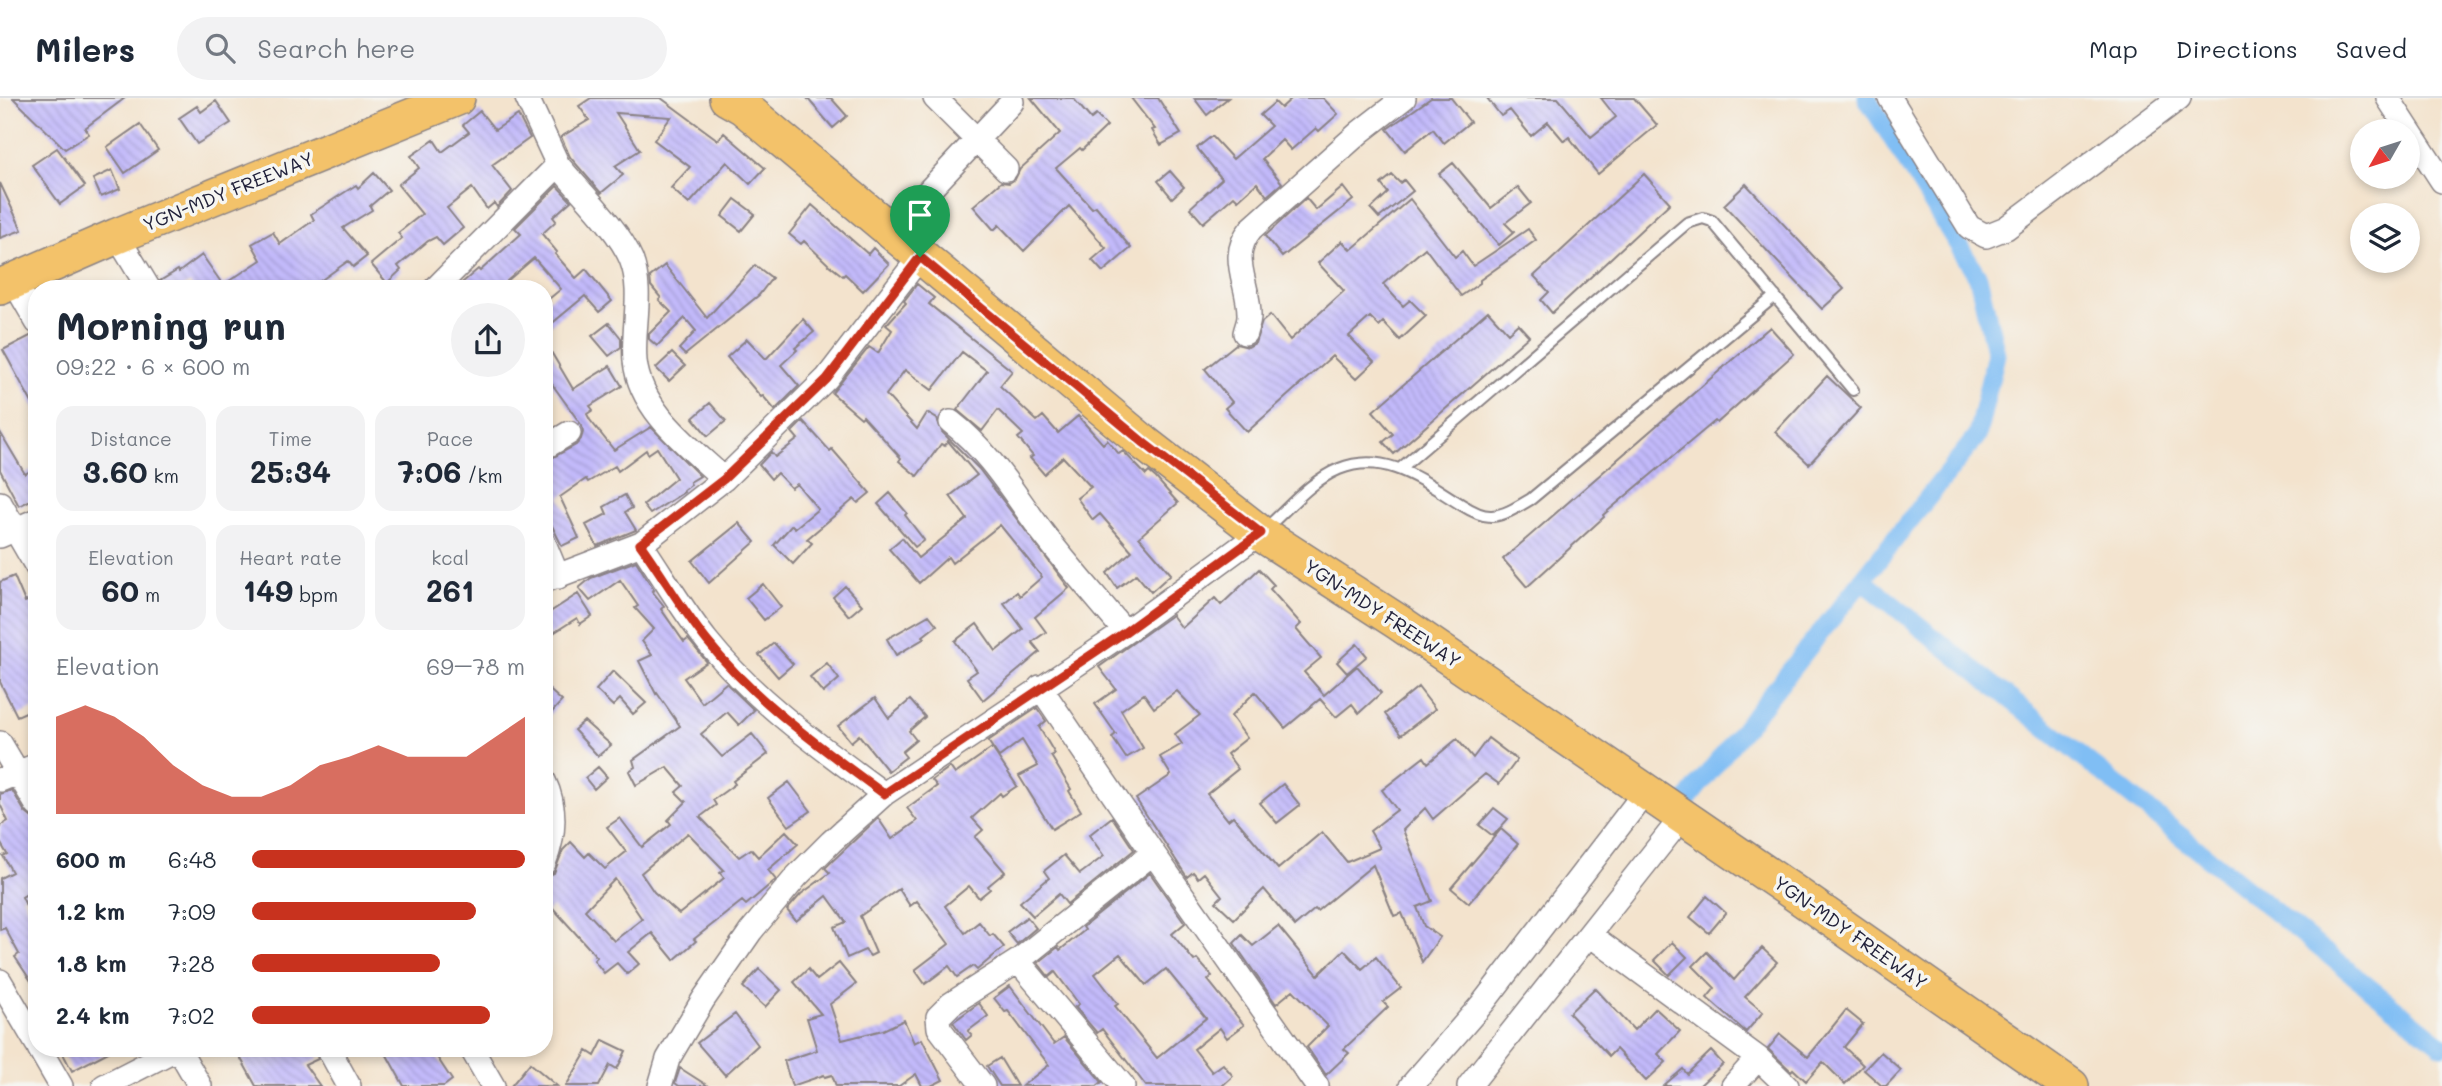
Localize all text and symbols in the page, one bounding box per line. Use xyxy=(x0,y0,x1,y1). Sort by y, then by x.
search box xyxy=(177,17,667,80)
text: Milers xyxy=(35,27,135,70)
icon: search xyxy=(201,29,239,67)
text: Search here xyxy=(257,31,415,65)
text: Map xyxy=(2089,33,2138,64)
text: Directions xyxy=(2176,33,2298,64)
text: Saved xyxy=(2336,33,2407,64)
north arrow xyxy=(2350,119,2420,189)
map controls xyxy=(2350,119,2420,273)
street label: YGN-MDY FREEWAY xyxy=(139,145,317,237)
pin xyxy=(890,185,950,257)
icon: arrive xyxy=(901,196,939,234)
button: layers xyxy=(2350,203,2420,273)
text: Morning run xyxy=(56,300,286,350)
button: share xyxy=(451,303,525,377)
text: 09:22 · 6 × 600 m xyxy=(56,351,250,381)
text: Distance xyxy=(90,426,172,451)
text: Time xyxy=(269,426,312,451)
text: Pace xyxy=(427,426,473,451)
text: 3.60 xyxy=(83,451,148,491)
text: 25:34 xyxy=(250,451,331,491)
text: 7:06 xyxy=(398,451,461,491)
text: km xyxy=(148,463,179,488)
text: /km xyxy=(461,463,503,488)
text: Elevation xyxy=(88,545,173,570)
text: Heart rate xyxy=(239,545,342,570)
text: kcal xyxy=(431,545,469,570)
street label: YGN-MDY FREEWAY xyxy=(1300,553,1466,673)
text: 60 xyxy=(101,570,139,610)
text: 149 xyxy=(243,570,293,610)
text: 261 xyxy=(426,570,474,610)
text: m xyxy=(139,582,160,607)
text: bpm xyxy=(293,582,338,607)
text: Elevation xyxy=(56,651,159,681)
text: 69–78 m xyxy=(426,651,525,681)
text: 600 m xyxy=(56,844,126,874)
text: 6:48 xyxy=(168,844,216,874)
street label: YGN-MDY FREEWAY xyxy=(1769,870,1933,994)
text: 1.2 km xyxy=(56,896,125,926)
text: 7:09 xyxy=(168,896,216,926)
text: 1.8 km xyxy=(56,948,126,978)
text: 7:28 xyxy=(168,948,215,978)
text: 2.4 km xyxy=(56,1000,129,1030)
text: 7:02 xyxy=(168,1000,215,1030)

